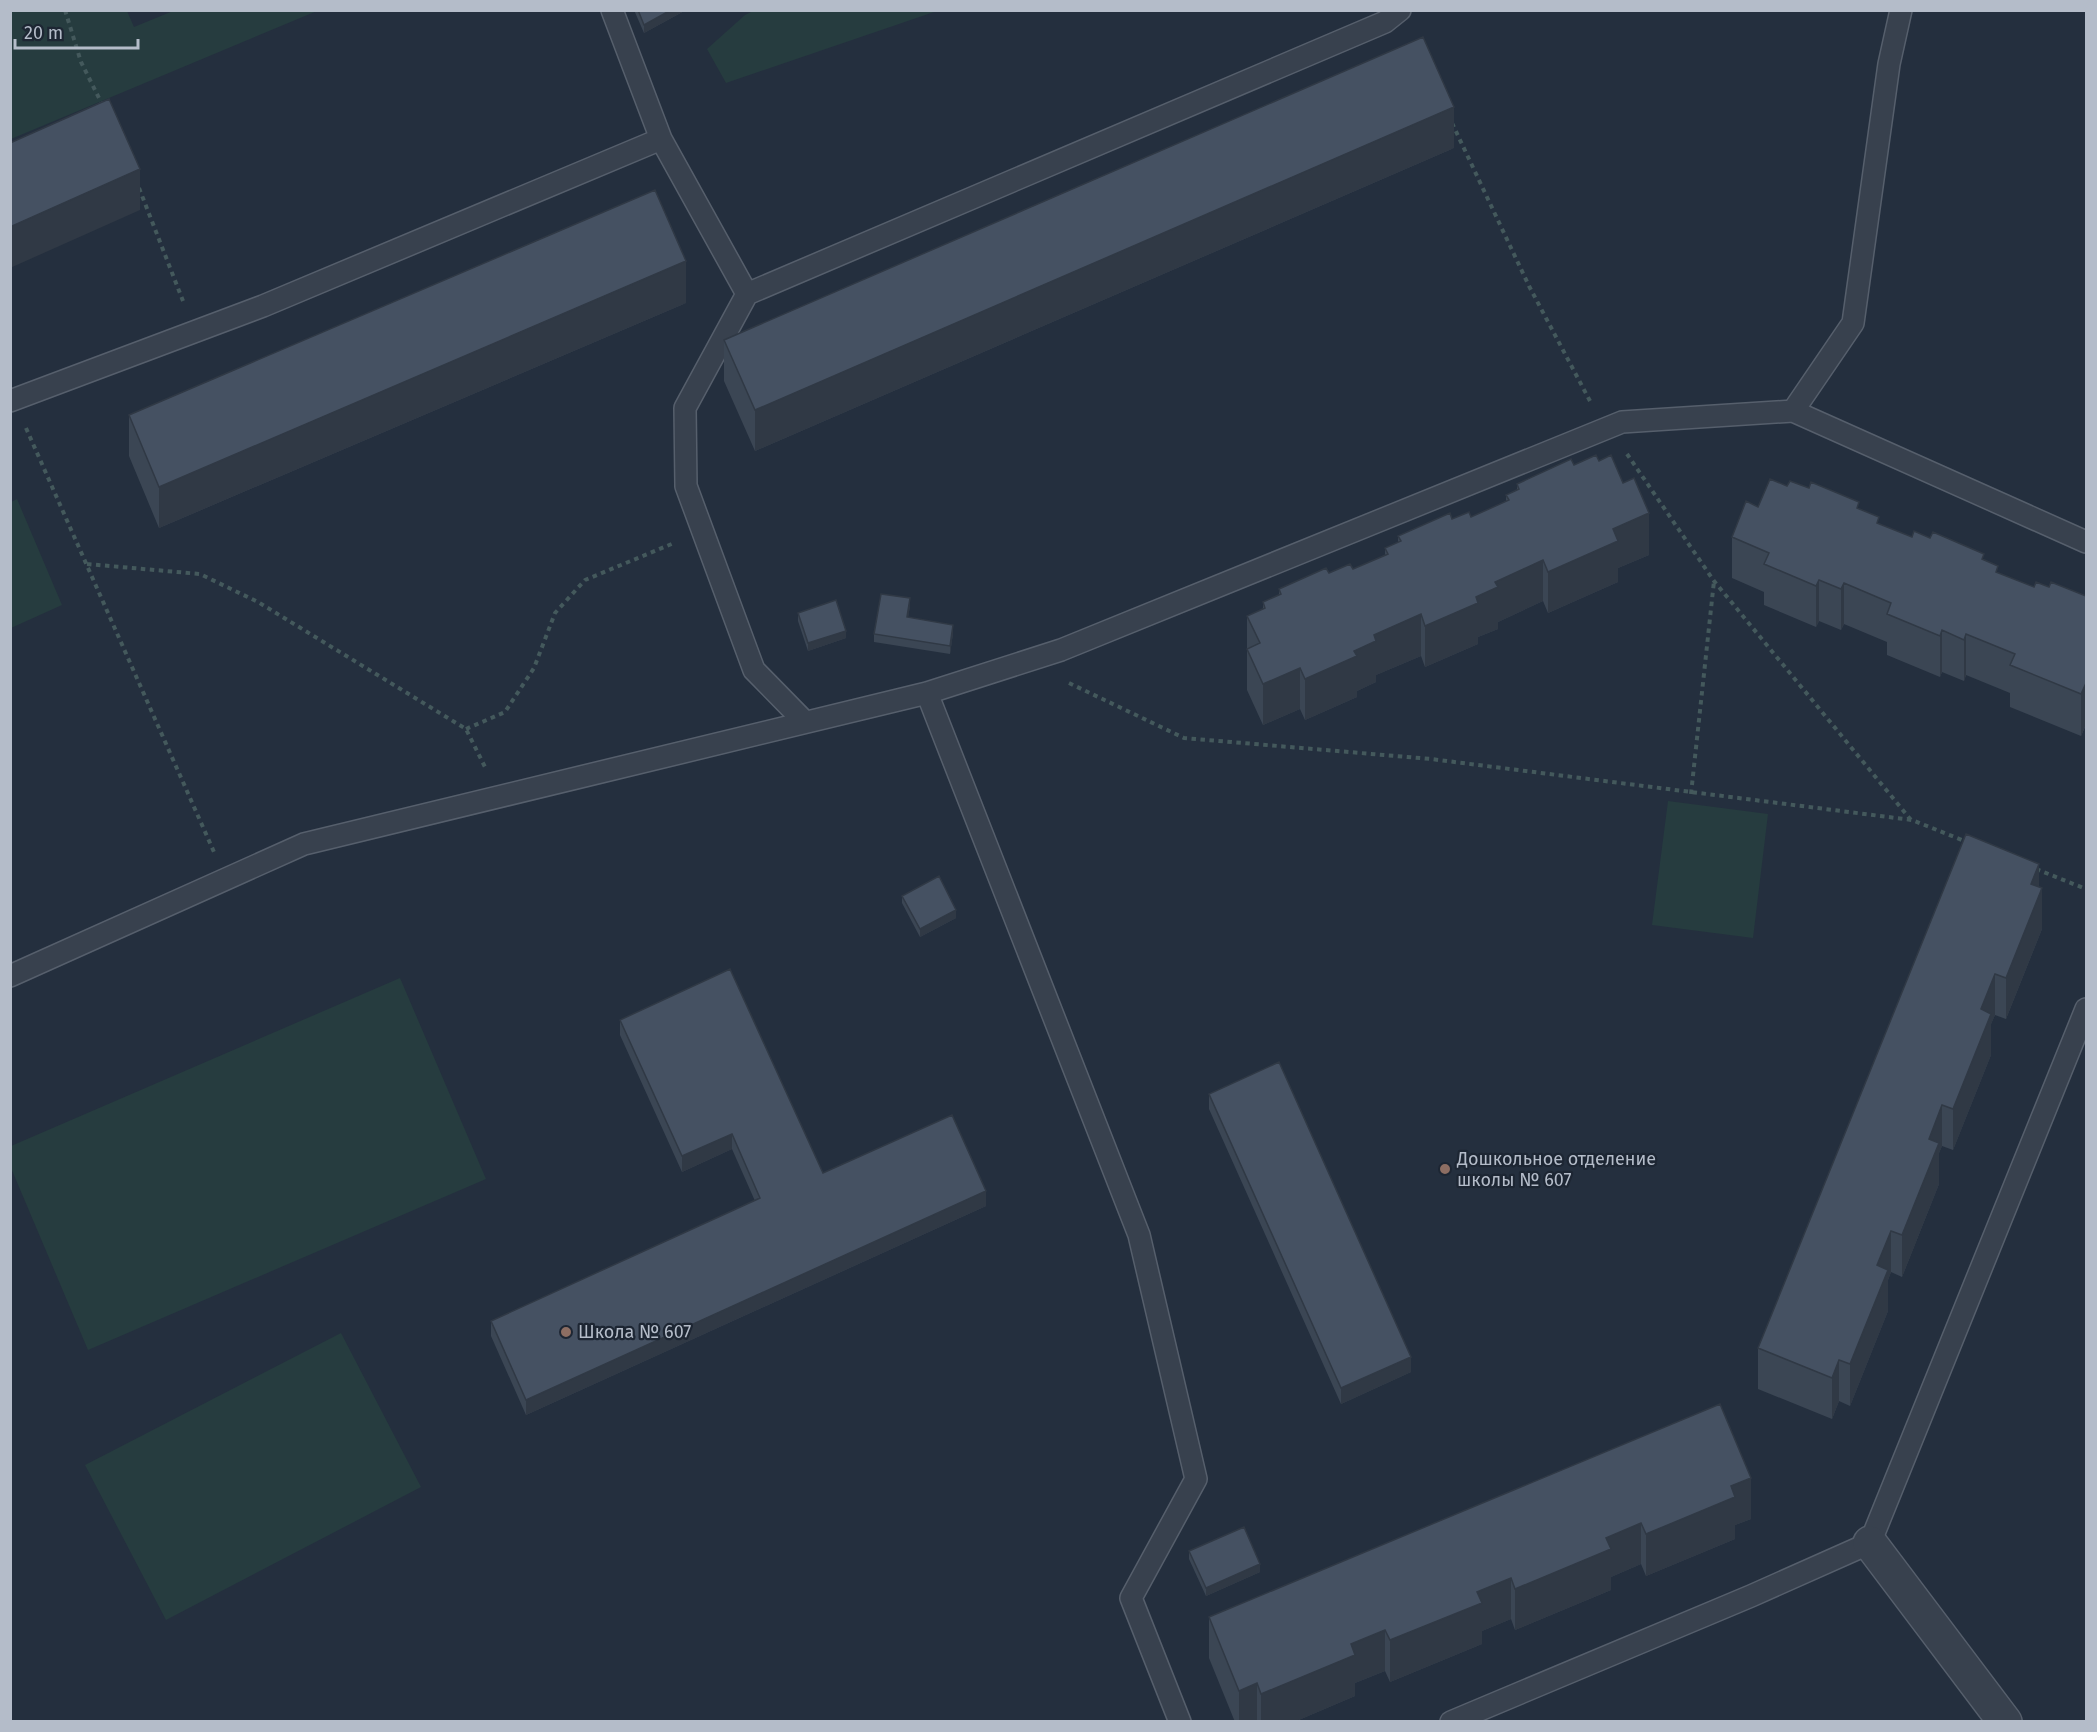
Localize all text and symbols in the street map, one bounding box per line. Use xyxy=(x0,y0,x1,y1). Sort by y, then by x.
scale bar xyxy=(15,12,138,50)
text: 20 m xyxy=(24,22,63,44)
place label: Дошкольное отделение школы № 607 xyxy=(1456,1148,1656,1191)
marker: Дошкольное отделение школы № 607 xyxy=(1438,1162,1452,1176)
place label: Школа № 607 xyxy=(578,1321,691,1343)
marker: Школа № 607 xyxy=(559,1325,573,1339)

